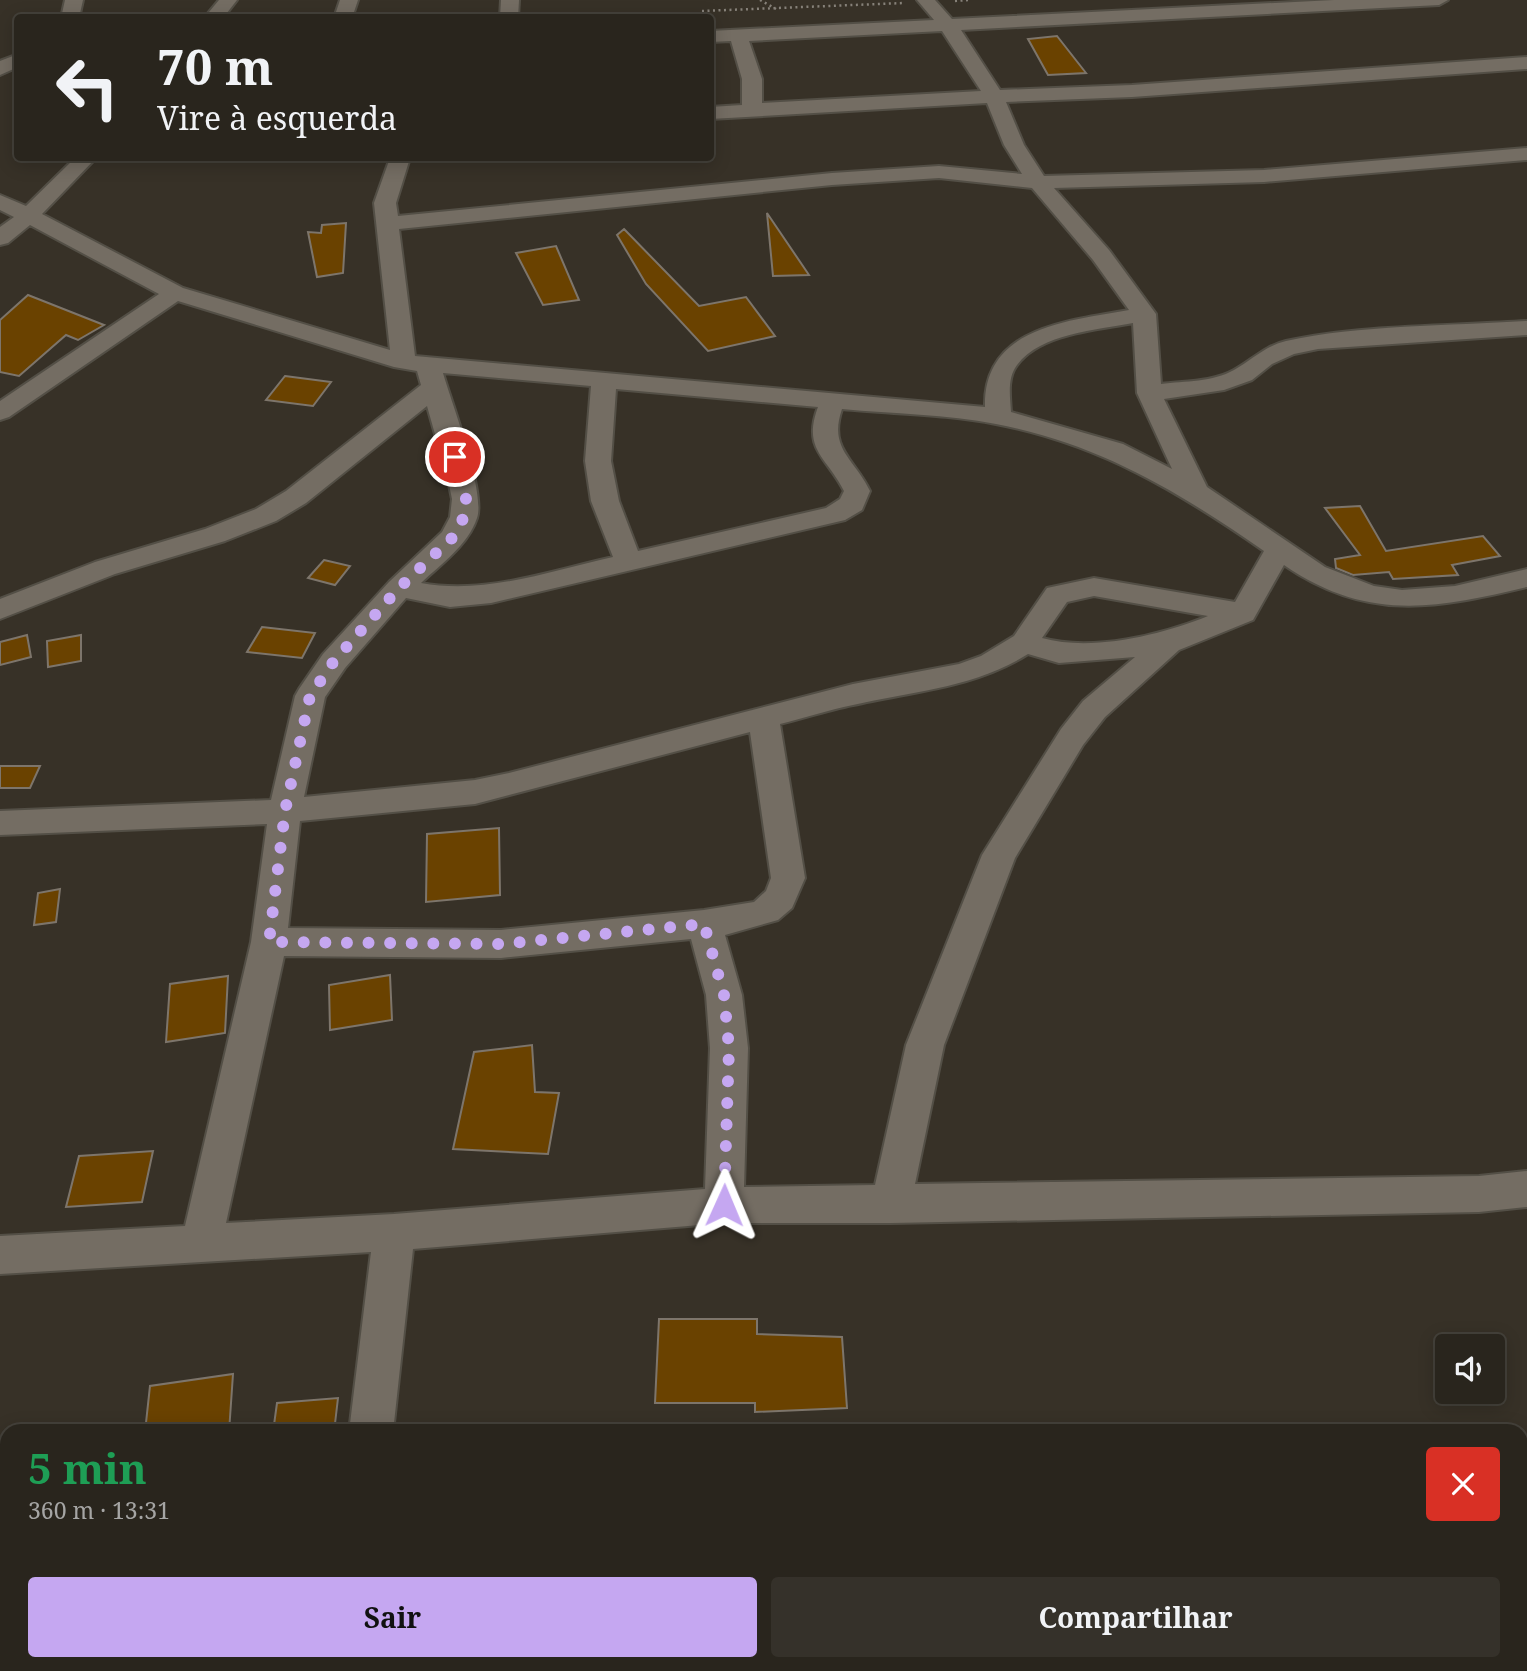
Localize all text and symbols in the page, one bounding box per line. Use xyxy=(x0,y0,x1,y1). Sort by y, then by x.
text: 70 m xyxy=(157,33,273,99)
icon: left xyxy=(42,42,133,133)
text: Vire à esquerda xyxy=(157,96,397,139)
pin xyxy=(425,427,485,487)
icon: arrive xyxy=(436,438,474,476)
position arrow xyxy=(687,1168,761,1242)
map controls xyxy=(1435,1334,1505,1404)
button: sound xyxy=(1435,1334,1505,1404)
text: 5 min xyxy=(28,1439,147,1496)
button: close xyxy=(1426,1447,1500,1521)
text: 360 m · 13:31 xyxy=(28,1494,170,1526)
button: Sair xyxy=(28,1577,757,1657)
button: Compartilhar xyxy=(771,1577,1500,1657)

